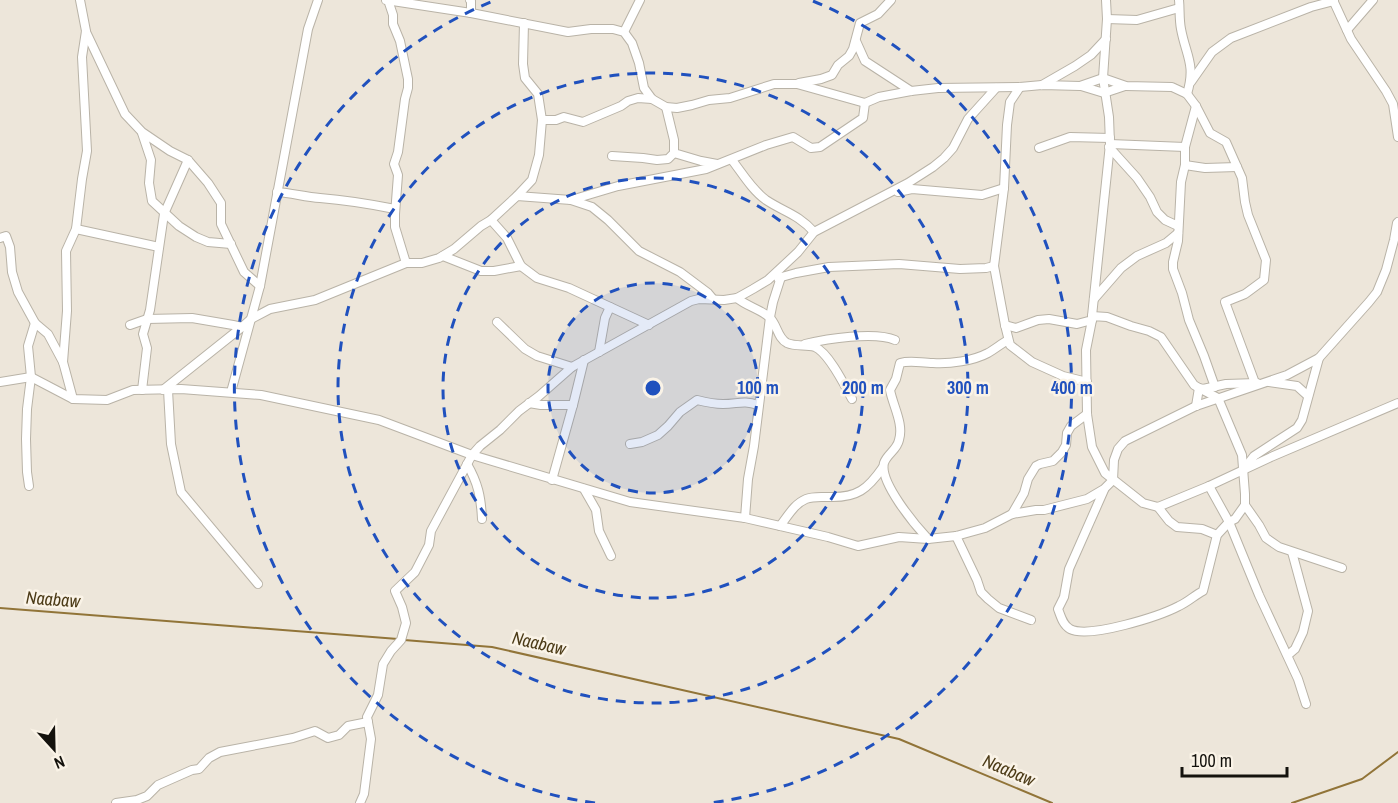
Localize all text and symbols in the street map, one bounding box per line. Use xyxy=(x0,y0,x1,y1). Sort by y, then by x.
text: 100 m xyxy=(737,375,779,400)
text: 200 m xyxy=(842,375,884,400)
text: 300 m xyxy=(947,375,989,400)
text: 400 m xyxy=(1051,375,1093,400)
centre of rings xyxy=(643,378,663,398)
water label: Naabaw xyxy=(25,585,82,613)
water label: Naabaw xyxy=(510,625,569,662)
north arrow xyxy=(24,719,84,779)
scale bar xyxy=(1182,740,1287,778)
water label: Naabaw xyxy=(979,748,1040,793)
text: 100 m xyxy=(1191,748,1232,773)
text: N xyxy=(51,751,68,775)

